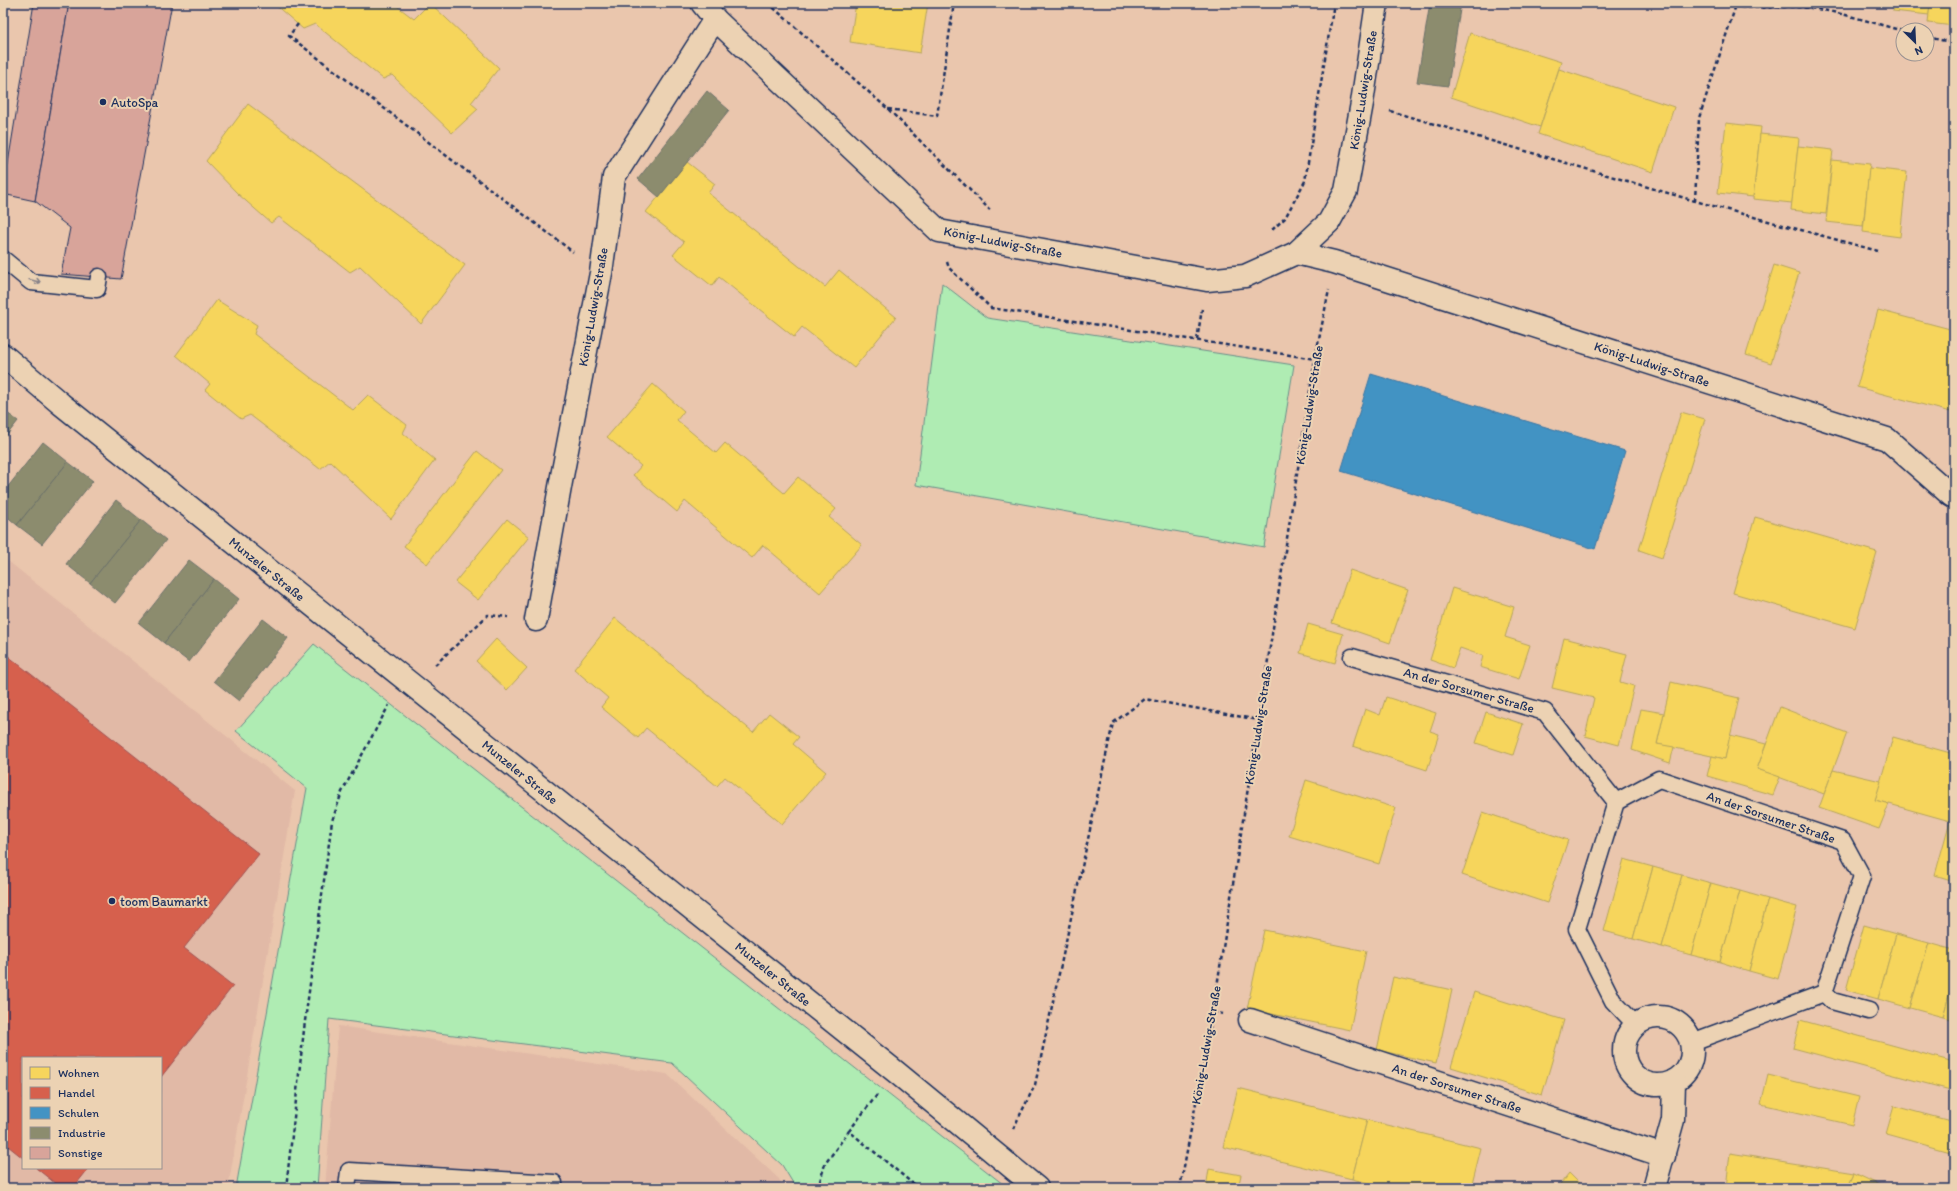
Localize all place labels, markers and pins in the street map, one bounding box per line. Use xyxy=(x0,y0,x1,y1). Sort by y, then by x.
place label: AutoSpa xyxy=(111,95,159,110)
marker: AutoSpa xyxy=(98,97,108,107)
place label: toom Baumarkt xyxy=(120,894,208,909)
marker: toom Baumarkt xyxy=(107,896,117,906)

